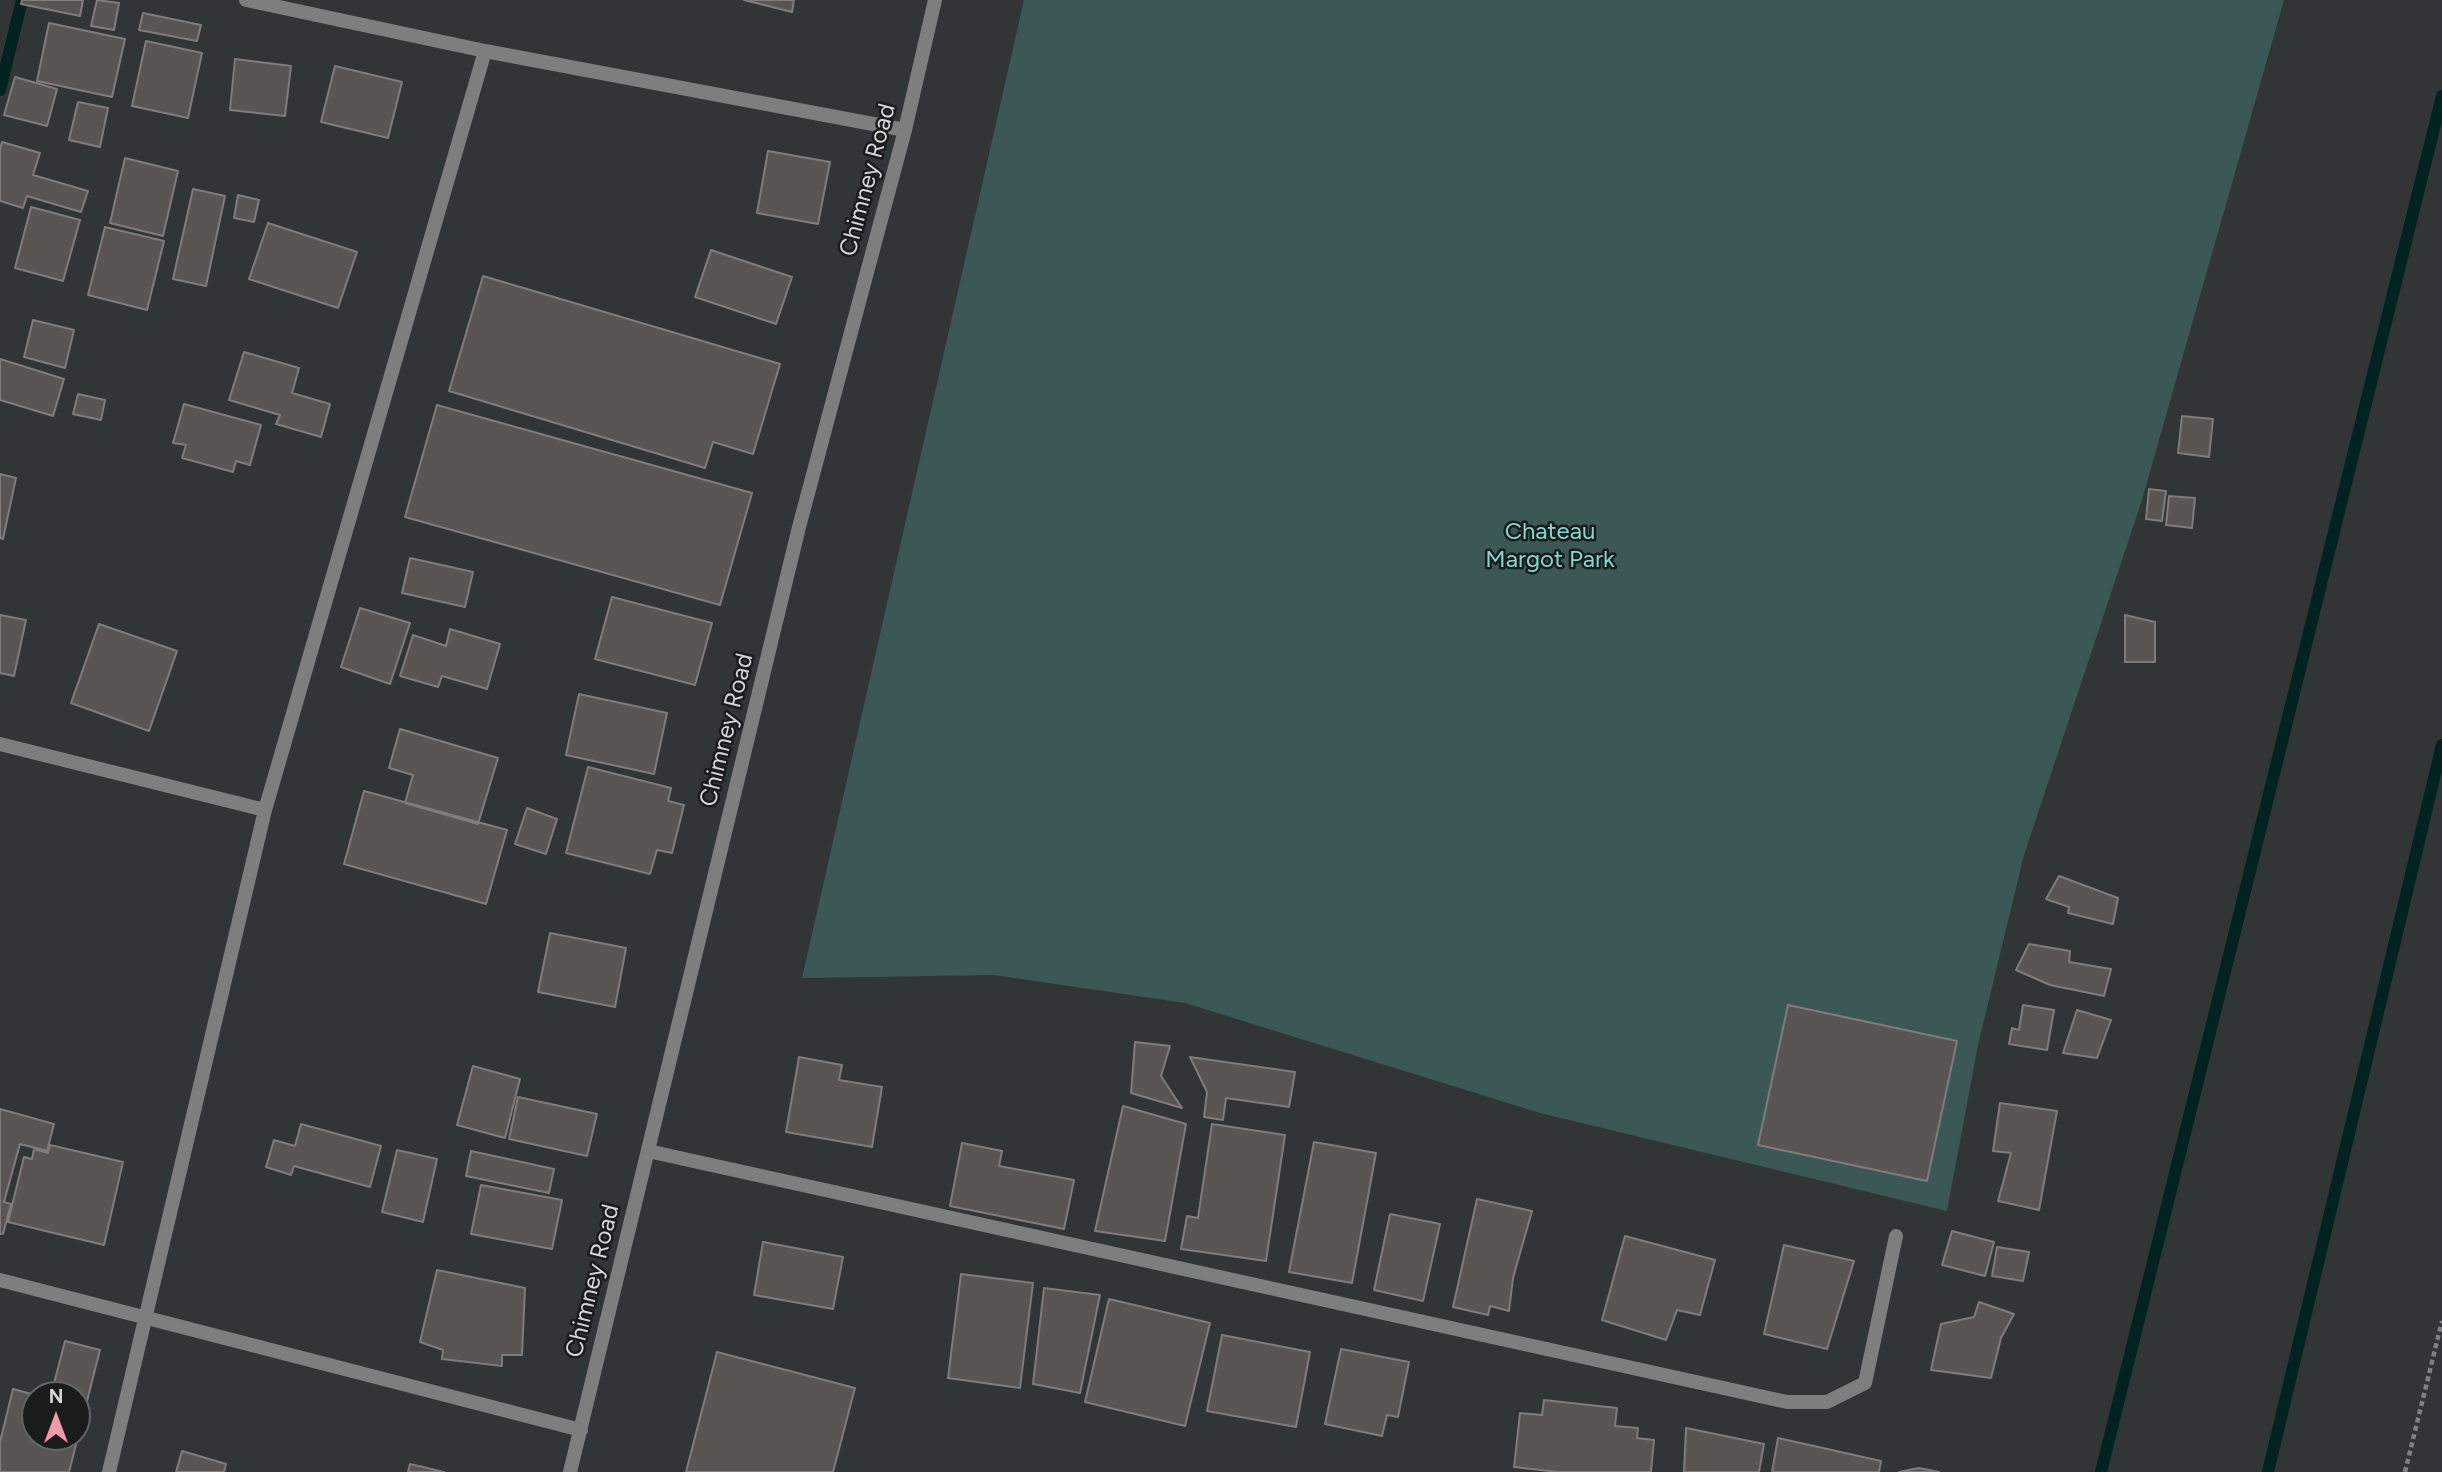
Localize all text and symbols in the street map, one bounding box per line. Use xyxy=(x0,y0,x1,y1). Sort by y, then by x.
street label: Chimney Road xyxy=(834,101,902,259)
park label: Chateau Margot Park xyxy=(1485,518,1615,574)
street label: Chimney Road xyxy=(694,651,760,809)
street label: Chimney Road xyxy=(560,1202,626,1360)
north arrow xyxy=(21,1381,91,1451)
text: N xyxy=(49,1385,63,1408)

